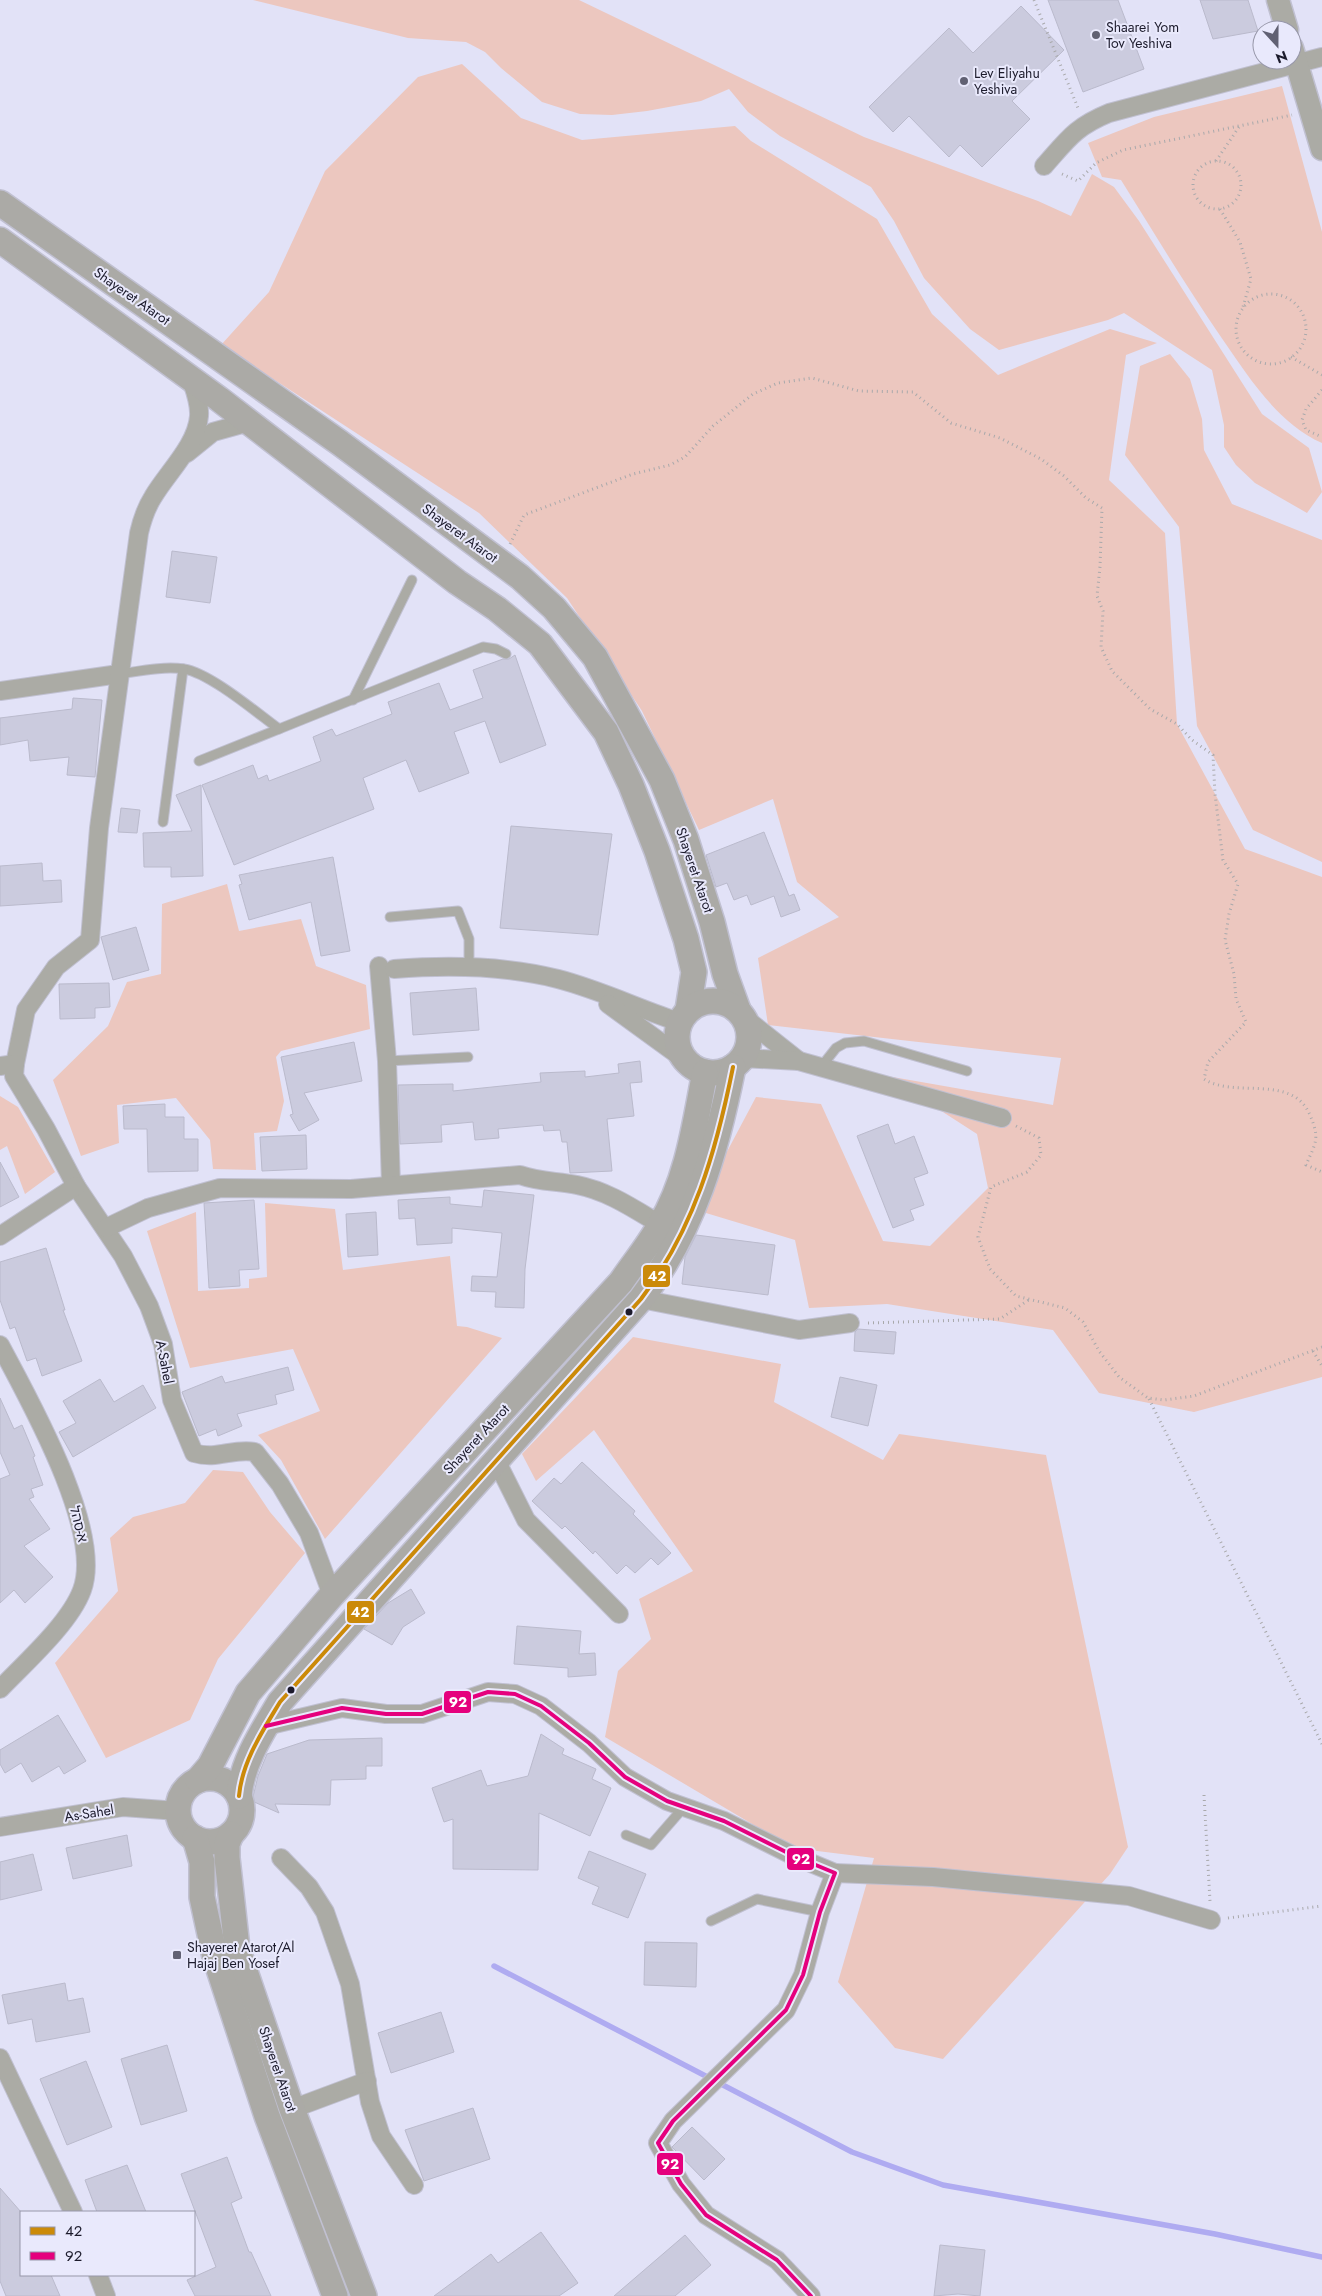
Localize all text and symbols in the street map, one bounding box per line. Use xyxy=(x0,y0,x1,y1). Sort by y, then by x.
place label: Shaarei Yom Tov Yeshiva xyxy=(1106,17,1179,53)
north arrow xyxy=(1252,20,1302,70)
marker: Shaarei Yom Tov Yeshiva xyxy=(1090,29,1102,41)
text: N xyxy=(1273,46,1290,68)
place label: Lev Eliyahu Yeshiva xyxy=(974,63,1040,99)
marker: Lev Eliyahu Yeshiva xyxy=(958,75,970,87)
street label: Shayeret Atarot xyxy=(90,262,175,330)
street label: Shayeret Atarot xyxy=(418,499,502,568)
street label: Shayeret Atarot xyxy=(671,825,719,916)
line badge: 42 xyxy=(642,1264,671,1288)
text: 42 xyxy=(648,1266,666,1286)
unlabelled marker xyxy=(624,1307,634,1317)
street label: A-Sahel xyxy=(151,1338,179,1386)
street label: Shayeret Atarot xyxy=(438,1399,514,1478)
street label: א-סהל xyxy=(65,1504,93,1544)
line badge: 42 xyxy=(346,1600,375,1624)
text: 42 xyxy=(351,1602,369,1622)
unlabelled marker xyxy=(286,1685,296,1695)
line badge: 92 xyxy=(443,1690,472,1714)
text: 92 xyxy=(449,1692,467,1712)
street label: As-Sahel xyxy=(63,1799,115,1827)
line badge: 92 xyxy=(786,1847,815,1871)
text: 92 xyxy=(792,1849,810,1869)
place label: Shayeret Atarot/Al Hajaj Ben Yosef xyxy=(187,1937,294,1973)
marker: Shayeret Atarot/Al Hajaj Ben Yosef xyxy=(171,1949,183,1961)
street label: Shayeret Atarot xyxy=(254,2024,302,2115)
line badge: 92 xyxy=(656,2152,684,2176)
text: 92 xyxy=(661,2154,679,2174)
legend xyxy=(20,2211,195,2276)
text: 42 xyxy=(65,2220,82,2242)
text: 92 xyxy=(65,2245,82,2267)

